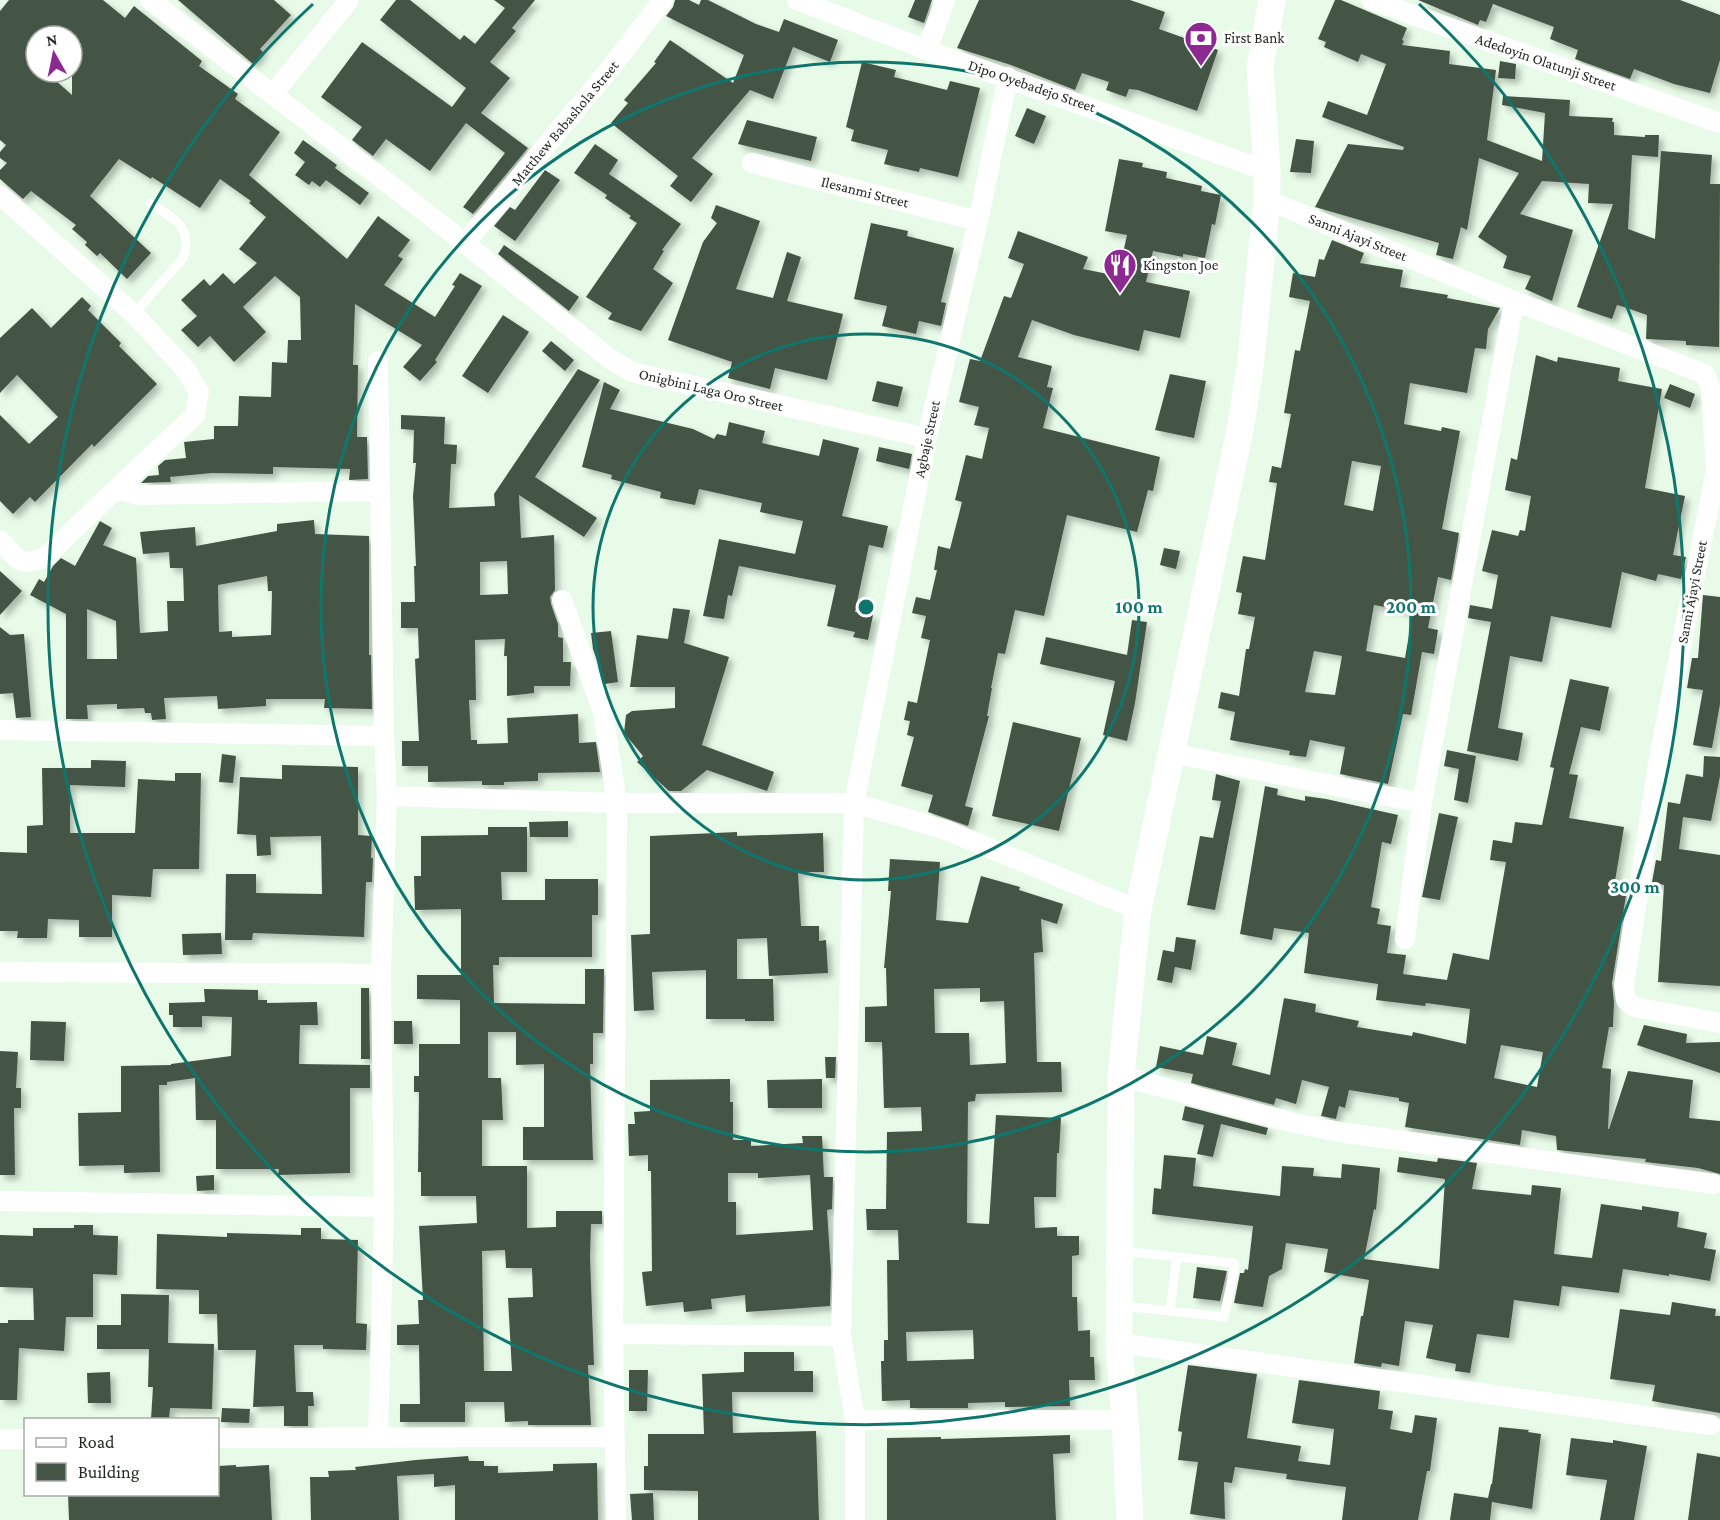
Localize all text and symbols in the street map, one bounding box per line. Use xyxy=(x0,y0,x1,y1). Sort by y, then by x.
bank icon: First Bank xyxy=(1183,20,1219,67)
north arrow xyxy=(24,24,84,84)
text: N xyxy=(45,30,59,49)
place label: First Bank xyxy=(1224,30,1285,46)
street label: Adedoyin Olatunji Street xyxy=(1473,30,1619,95)
street label: Matthew Babashola Street xyxy=(508,57,623,189)
street label: Dipo Oyebadejo Street xyxy=(966,57,1099,117)
street label: Ilesanmi Street xyxy=(819,173,912,211)
street label: Sanni Ajayi Street xyxy=(1306,210,1410,265)
restaurant icon: Kingston Joe xyxy=(1102,247,1138,294)
place label: Kingston Joe xyxy=(1143,257,1219,274)
street label: Onigbini Laga Oro Street xyxy=(637,366,786,416)
street label: Agbaje Street xyxy=(911,398,944,479)
street label: Sanni Ajayi Street xyxy=(1674,538,1711,645)
centre of rings xyxy=(856,597,876,617)
text: 100 m xyxy=(1115,597,1163,617)
text: 200 m xyxy=(1386,597,1437,617)
text: 300 m xyxy=(1610,877,1660,897)
legend xyxy=(24,1418,219,1496)
text: Road xyxy=(78,1432,115,1452)
text: Building xyxy=(78,1462,140,1482)

